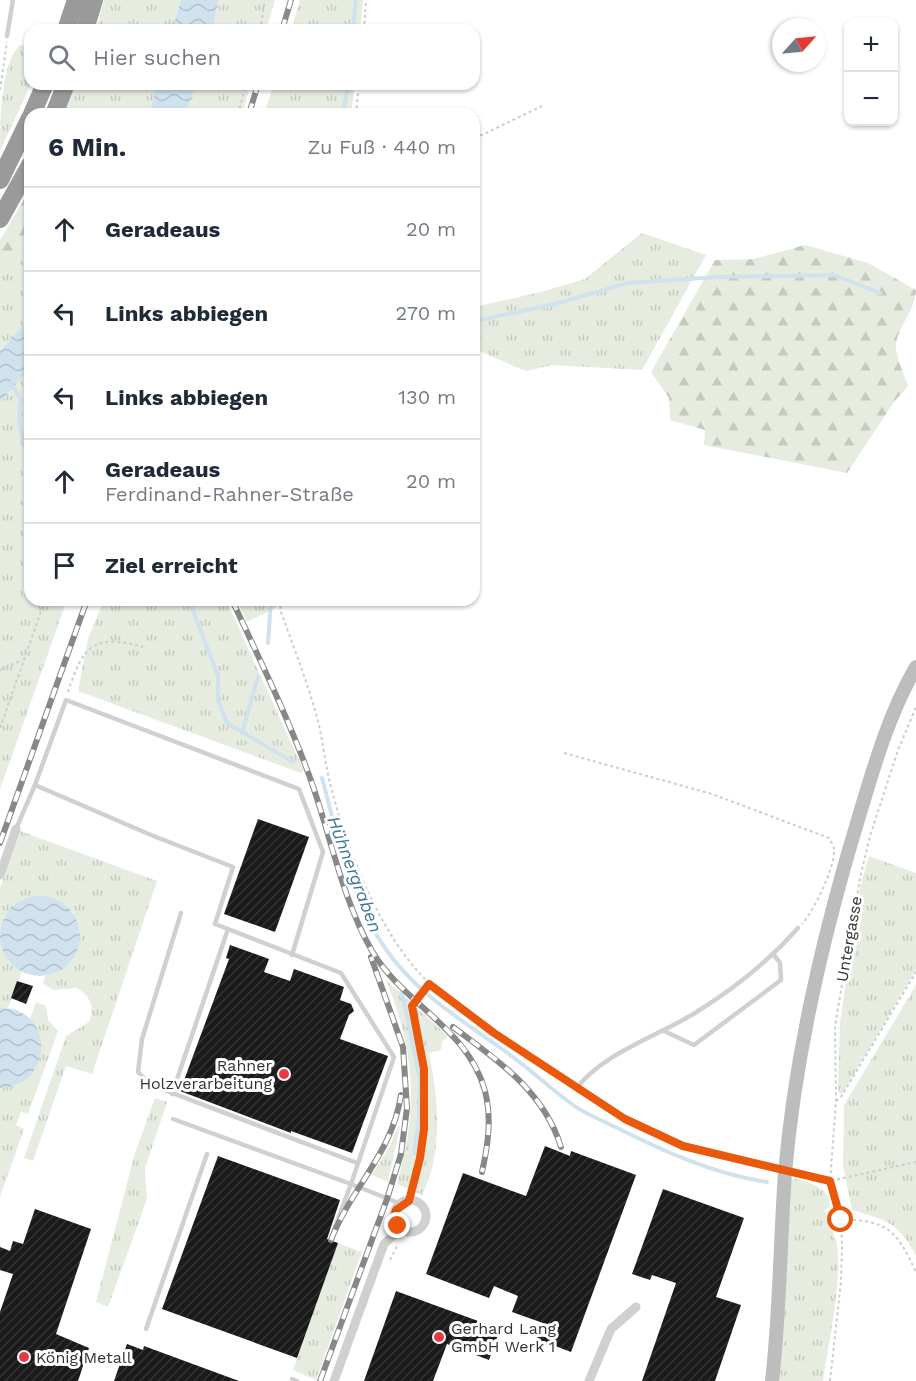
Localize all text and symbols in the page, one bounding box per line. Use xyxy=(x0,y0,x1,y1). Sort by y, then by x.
north arrow xyxy=(772,18,826,72)
map controls xyxy=(844,18,898,126)
button: + xyxy=(844,18,898,72)
search box xyxy=(24,24,480,90)
icon: search xyxy=(45,41,78,74)
text: Hier suchen xyxy=(93,45,221,70)
button: − xyxy=(844,72,898,126)
text: 6 Min. xyxy=(48,132,126,162)
text: Zu Fuß · 440 m xyxy=(308,135,456,159)
icon: ahead xyxy=(48,213,81,246)
text: Geradeaus xyxy=(105,217,220,242)
text: 20 m xyxy=(406,217,456,241)
icon: left xyxy=(48,297,81,330)
text: Links abbiegen xyxy=(105,301,268,326)
text: 270 m xyxy=(396,301,456,325)
icon: left xyxy=(48,381,81,414)
text: Links abbiegen xyxy=(105,385,268,410)
text: 130 m xyxy=(398,385,456,409)
text: Geradeaus xyxy=(105,457,220,482)
icon: ahead xyxy=(48,465,81,498)
text: 20 m xyxy=(406,469,456,493)
text: Ferdinand-Rahner-Straße xyxy=(105,482,354,506)
icon: arrive xyxy=(48,549,81,582)
text: Ziel erreicht xyxy=(105,553,238,578)
water label: Hühnergraben xyxy=(323,813,387,935)
street label: Untergasse xyxy=(832,895,866,983)
place label: Rahner Holzverarbeitung xyxy=(139,1056,272,1093)
marker: Rahner Holzverarbeitung xyxy=(277,1067,291,1081)
route start xyxy=(827,1206,853,1232)
route end xyxy=(384,1212,410,1238)
place label: Gerhard Lang GmbH Werk 1 xyxy=(451,1319,557,1356)
marker: Gerhard Lang GmbH Werk 1 xyxy=(432,1330,446,1344)
place label: König Metall xyxy=(36,1348,132,1367)
marker: König Metall xyxy=(17,1350,31,1364)

